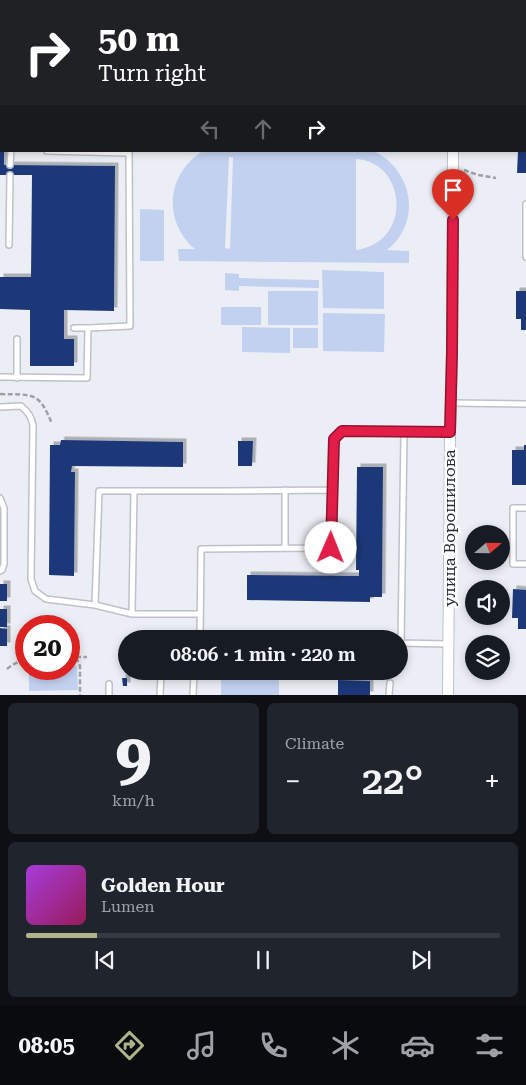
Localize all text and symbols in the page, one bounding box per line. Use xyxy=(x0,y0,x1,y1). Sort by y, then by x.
text: 50 m xyxy=(98,19,180,60)
icon: right xyxy=(15,20,80,85)
text: Turn right xyxy=(98,61,206,86)
icon: left xyxy=(196,115,224,143)
icon: ahead xyxy=(249,115,277,143)
icon: right xyxy=(302,115,330,143)
pin xyxy=(432,169,474,220)
icon: arrive xyxy=(439,176,467,204)
street label: улица Ворошилова xyxy=(440,449,459,606)
position arrow xyxy=(304,521,356,573)
north arrow xyxy=(465,525,510,570)
map controls xyxy=(465,525,510,680)
button: sound xyxy=(465,580,510,625)
speed limit sign: 20 xyxy=(15,615,80,680)
button: layers xyxy=(465,635,510,680)
text: 08:06 · 1 min · 220 m xyxy=(170,643,356,666)
text: 9 xyxy=(115,720,152,796)
text: Climate xyxy=(285,734,344,753)
text: 22° xyxy=(362,759,423,803)
text: − xyxy=(285,765,301,798)
text: + xyxy=(484,765,500,798)
text: km/h xyxy=(112,791,155,810)
text: Golden Hour xyxy=(101,874,225,897)
text: Lumen xyxy=(101,897,155,916)
icon: previous xyxy=(91,946,119,974)
icon: pause xyxy=(249,946,277,974)
icon: next xyxy=(407,946,435,974)
icon: directions xyxy=(112,1028,147,1063)
icon: music xyxy=(184,1028,219,1063)
icon: phone xyxy=(256,1028,291,1063)
icon: climate xyxy=(328,1028,363,1063)
icon: car xyxy=(400,1028,435,1063)
icon: filters xyxy=(472,1028,507,1063)
text: 08:05 xyxy=(19,1033,75,1058)

